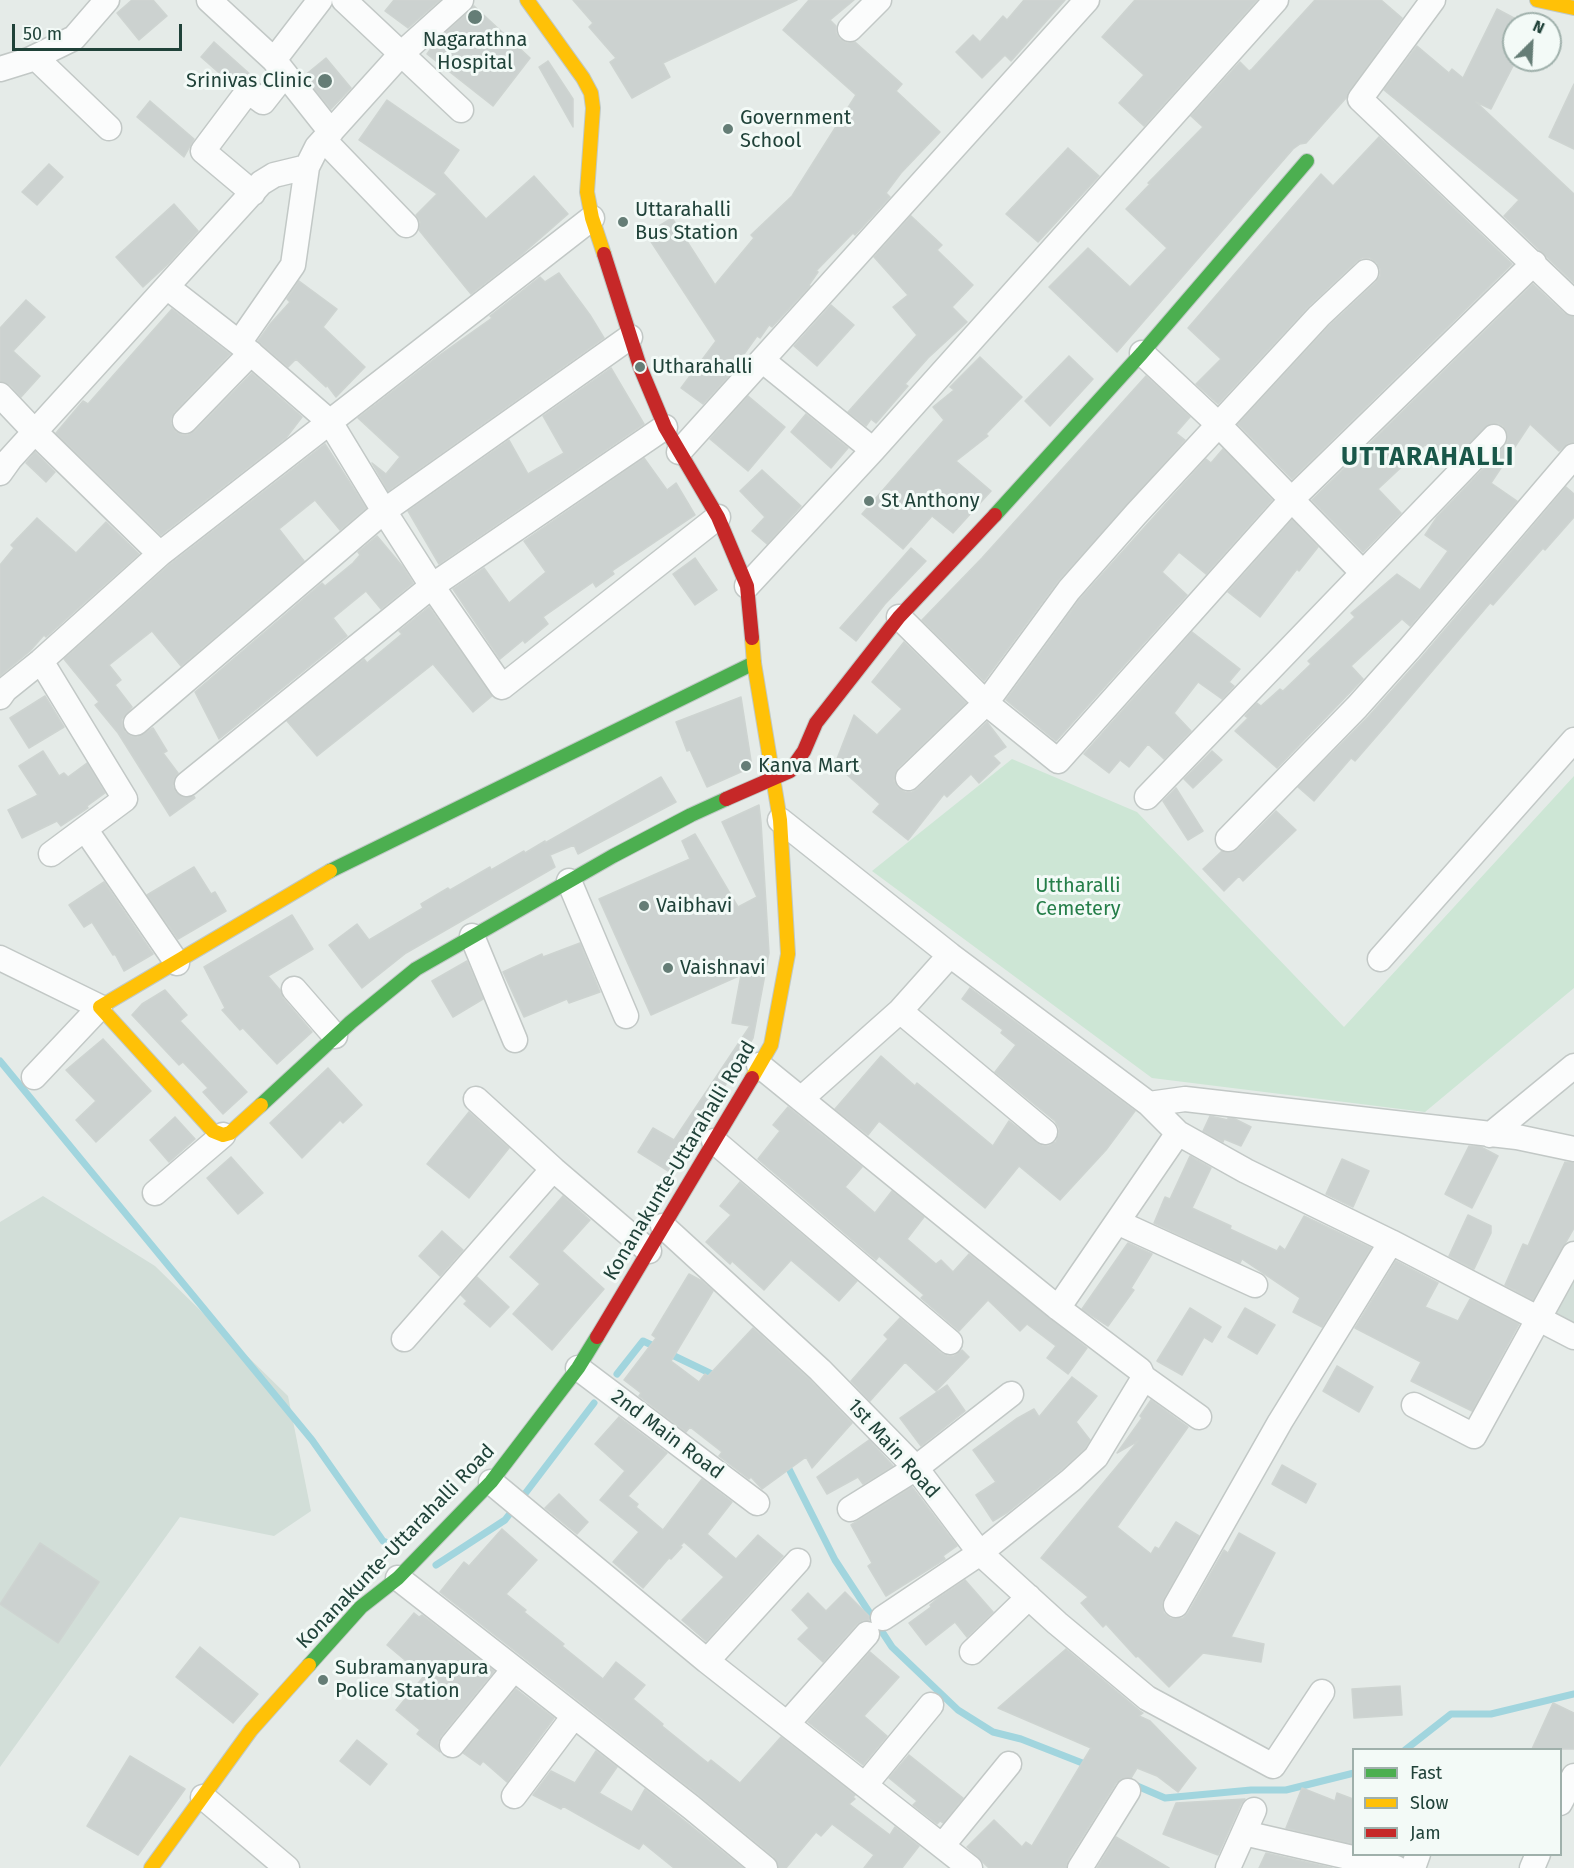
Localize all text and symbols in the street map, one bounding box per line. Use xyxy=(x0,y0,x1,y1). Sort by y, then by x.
marker: Nagarathna Hospital xyxy=(466,8,484,26)
scale bar xyxy=(15,12,184,50)
north arrow xyxy=(1502,12,1562,72)
text: N xyxy=(1530,16,1547,38)
text: 50 m xyxy=(23,23,62,45)
place label: Nagarathna Hospital xyxy=(423,28,527,75)
place label: Srinivas Clinic xyxy=(186,69,312,93)
marker: Srinivas Clinic xyxy=(316,72,334,90)
place label: Government School xyxy=(740,106,851,153)
marker: Government School xyxy=(721,122,735,136)
place label: Uttarahalli Bus Station xyxy=(635,198,739,245)
marker: Uttarahalli Bus Station xyxy=(616,215,630,229)
place label: Utharahalli xyxy=(652,355,753,379)
marker: Utharahalli xyxy=(633,360,647,374)
district label: UTTARAHALLI xyxy=(1341,442,1515,474)
place label: St Anthony xyxy=(881,489,980,513)
marker: St Anthony xyxy=(862,494,876,508)
place label: Kanva Mart xyxy=(758,754,859,778)
marker: Kanva Mart xyxy=(739,759,753,773)
park label: Uttharalli Cemetery xyxy=(1035,874,1121,921)
place label: Vaibhavi xyxy=(656,894,732,918)
marker: Vaibhavi xyxy=(637,899,651,913)
place label: Vaishnavi xyxy=(680,956,766,980)
marker: Vaishnavi xyxy=(661,961,675,975)
street label: Konanakunte-Uttarahalli Road xyxy=(599,1037,761,1285)
street label: 2nd Main Road xyxy=(606,1385,728,1485)
street label: 1st Main Road xyxy=(842,1394,944,1504)
street label: Konanakunte-Uttarahalli Road xyxy=(292,1440,500,1654)
place label: Subramanyapura Police Station xyxy=(335,1656,489,1703)
marker: Subramanyapura Police Station xyxy=(316,1673,330,1687)
legend xyxy=(1352,1748,1562,1856)
text: Fast xyxy=(1410,1762,1442,1784)
text: Slow xyxy=(1410,1792,1448,1814)
text: Jam xyxy=(1410,1822,1441,1844)

